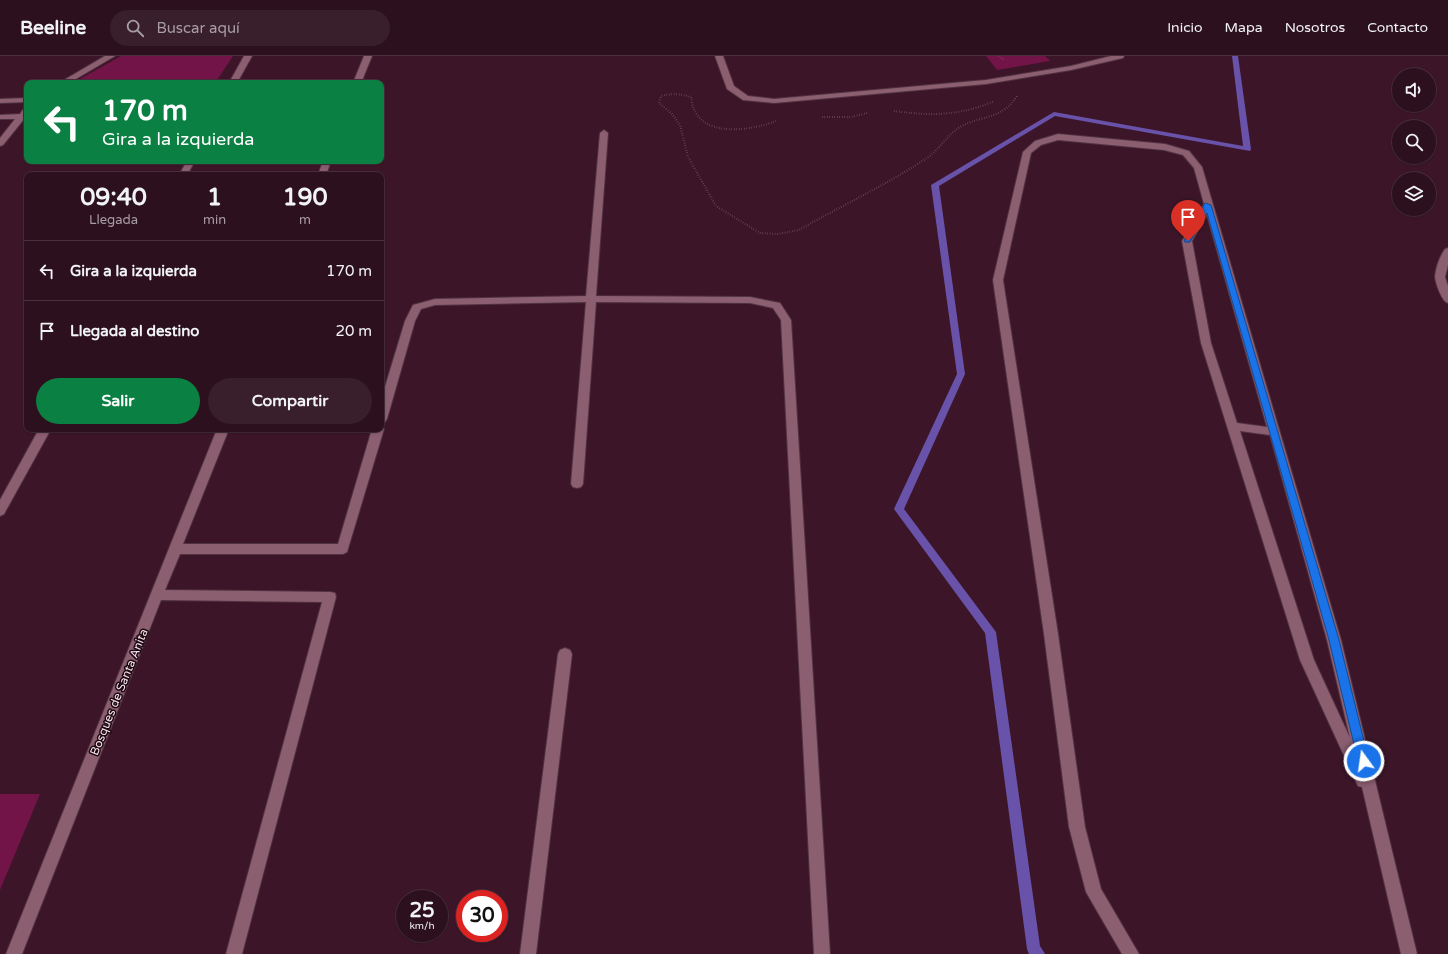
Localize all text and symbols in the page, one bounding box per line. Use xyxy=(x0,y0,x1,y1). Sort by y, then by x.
search box xyxy=(110,10,390,46)
text: Beeline xyxy=(20,17,86,39)
icon: search xyxy=(124,17,146,39)
text: Buscar aquí xyxy=(156,19,240,37)
text: Inicio xyxy=(1167,19,1203,36)
text: Mapa xyxy=(1225,19,1263,36)
text: Nosotros xyxy=(1285,19,1345,36)
text: Contacto xyxy=(1367,19,1428,36)
map controls xyxy=(1392,68,1436,216)
button: sound xyxy=(1392,68,1436,112)
text: 170 m xyxy=(102,94,188,128)
icon: left xyxy=(36,96,88,148)
button: search xyxy=(1392,120,1436,164)
text: Gira a la izquierda xyxy=(102,128,254,150)
button: layers xyxy=(1392,172,1436,216)
text: 09:40 xyxy=(80,183,147,212)
text: 1 xyxy=(207,183,222,212)
text: 190 xyxy=(282,183,328,212)
pin xyxy=(1171,200,1205,241)
icon: arrive xyxy=(1177,206,1199,228)
text: Llegada xyxy=(89,212,138,228)
text: min xyxy=(203,212,226,228)
text: m xyxy=(299,212,311,228)
icon: left xyxy=(36,260,58,282)
text: Gira a la izquierda xyxy=(70,262,197,280)
text: 170 m xyxy=(326,262,372,280)
icon: arrive xyxy=(36,320,58,342)
text: Llegada al destino xyxy=(70,322,199,340)
text: 20 m xyxy=(335,322,372,340)
button: Salir xyxy=(36,378,200,424)
button: Compartir xyxy=(208,378,372,424)
street label: Bosques de Santa Anita xyxy=(87,627,151,757)
position arrow xyxy=(1343,740,1385,782)
speed limit sign: 30 xyxy=(456,890,508,942)
text: 25 xyxy=(409,899,435,923)
text: km/h xyxy=(409,920,435,932)

